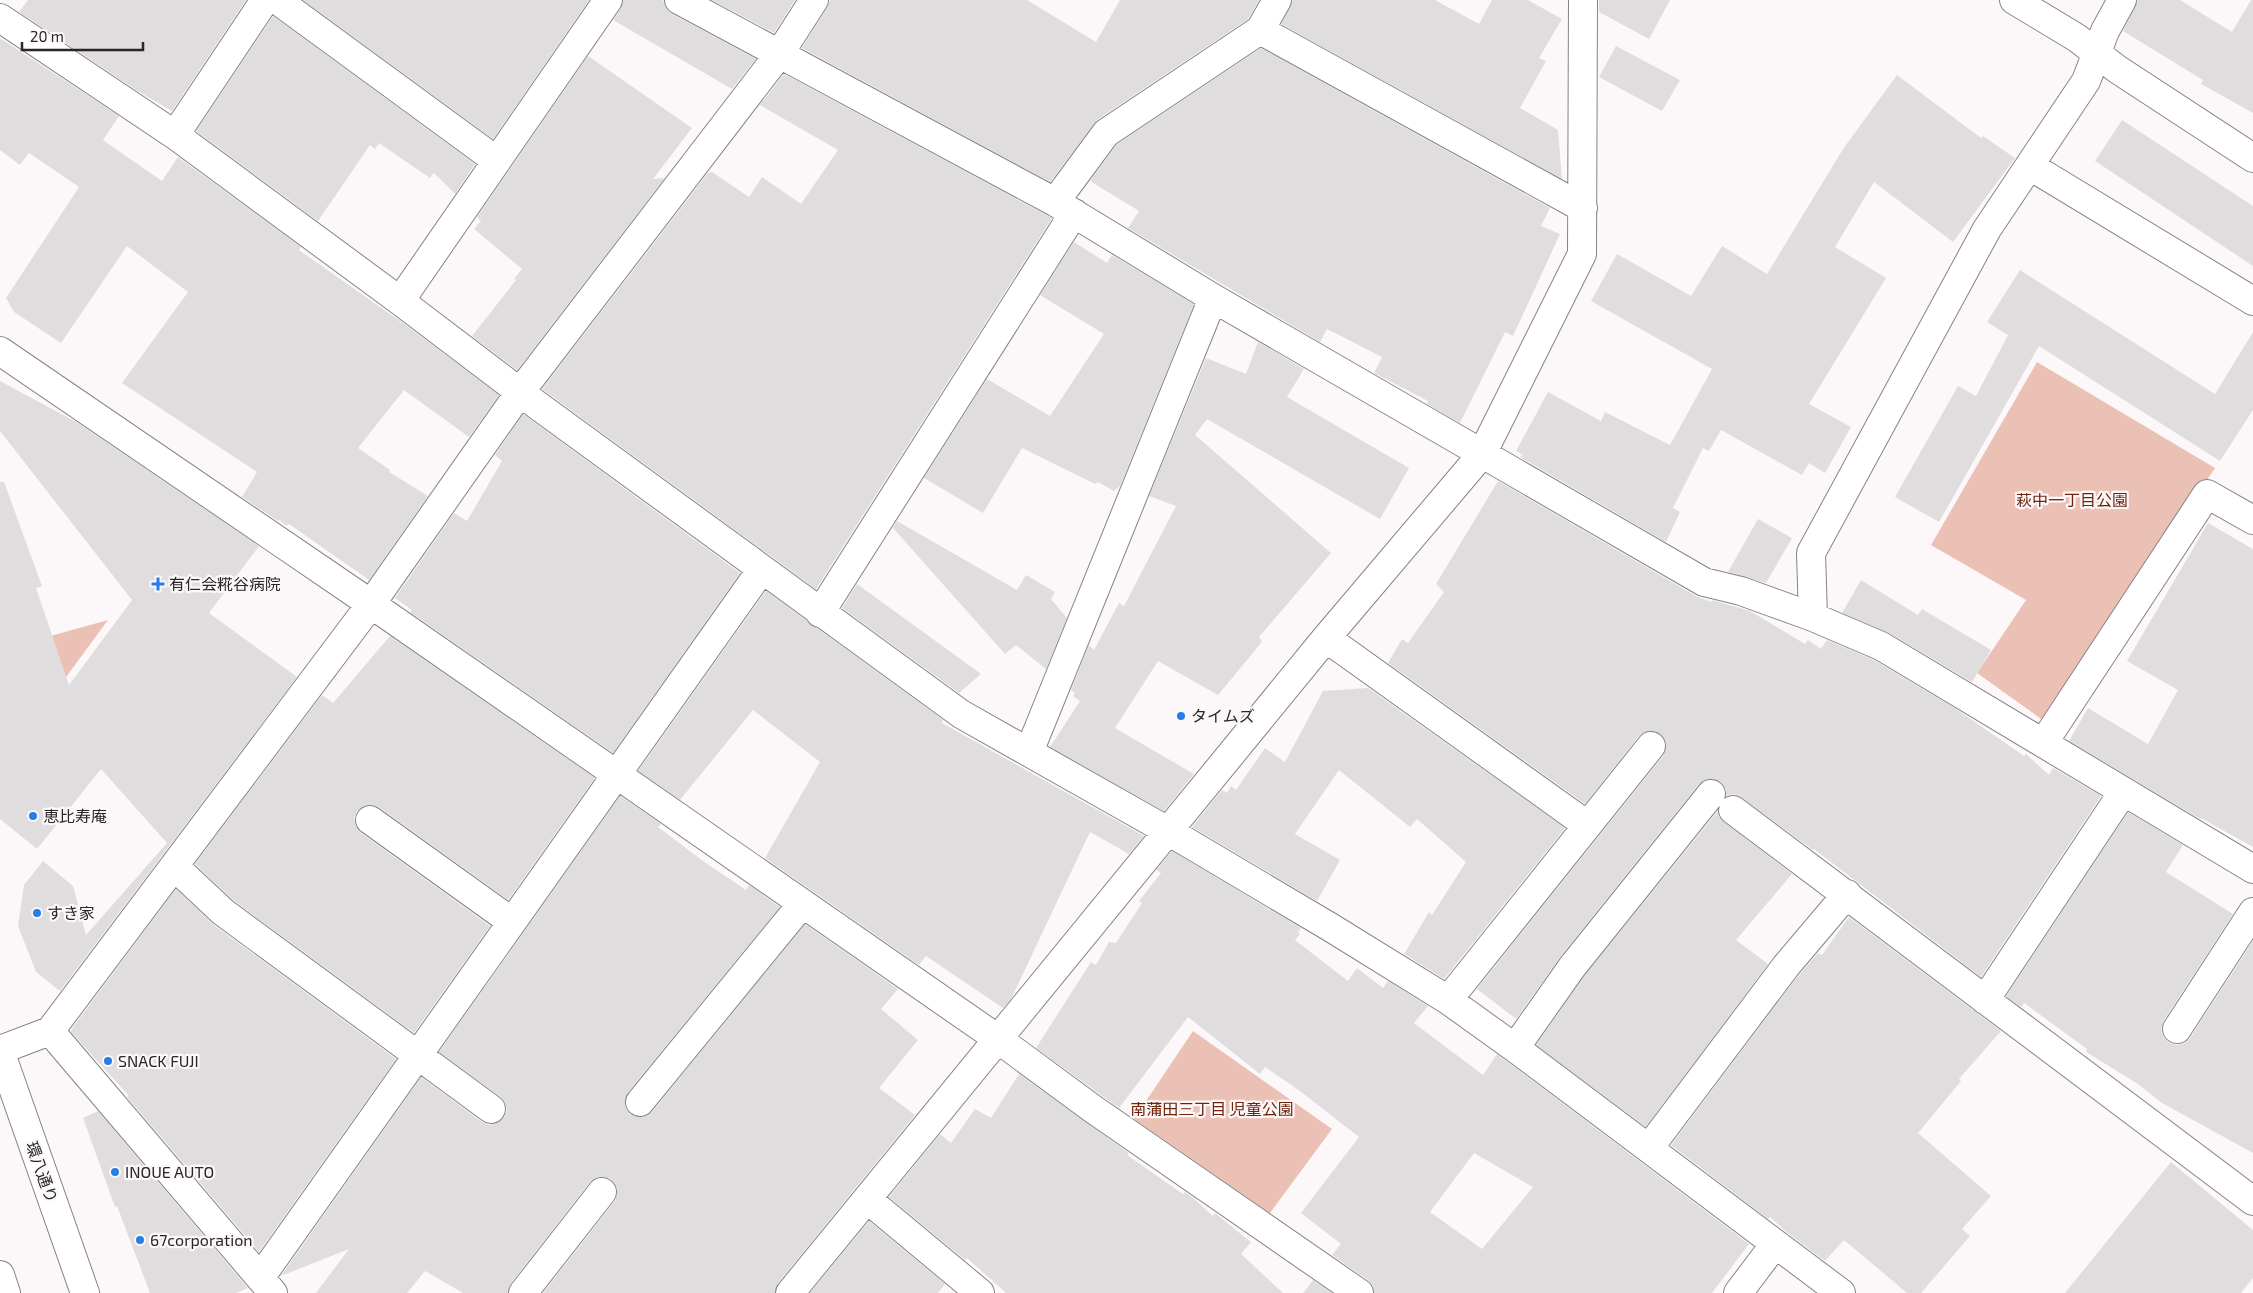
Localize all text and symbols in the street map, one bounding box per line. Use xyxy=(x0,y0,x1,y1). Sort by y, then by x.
scale bar xyxy=(22,20,144,52)
text: 20 m xyxy=(30,27,64,45)
park label: 萩中一丁目公園 xyxy=(2016,490,2128,509)
place label: 有仁会糀谷病院 xyxy=(169,574,281,593)
marker: 有仁会糀谷病院 xyxy=(151,577,165,591)
place label: タイムズ xyxy=(1191,706,1255,725)
marker: タイムズ xyxy=(1175,710,1187,722)
place label: 恵比寿庵 xyxy=(43,806,107,825)
marker: 恵比寿庵 xyxy=(27,810,39,822)
place label: すき家 xyxy=(47,903,95,922)
marker: すき家 xyxy=(31,907,43,919)
place label: SNACK FUJI xyxy=(118,1051,199,1070)
marker: SNACK FUJI xyxy=(102,1055,114,1067)
park label: 南蒲田三丁目 児童公園 xyxy=(1130,1099,1294,1118)
street label: 環八通り xyxy=(23,1139,62,1205)
place label: INOUE AUTO xyxy=(125,1162,214,1181)
marker: INOUE AUTO xyxy=(109,1166,121,1178)
place label: 67corporation xyxy=(150,1230,253,1249)
marker: 67corporation xyxy=(134,1234,146,1246)

